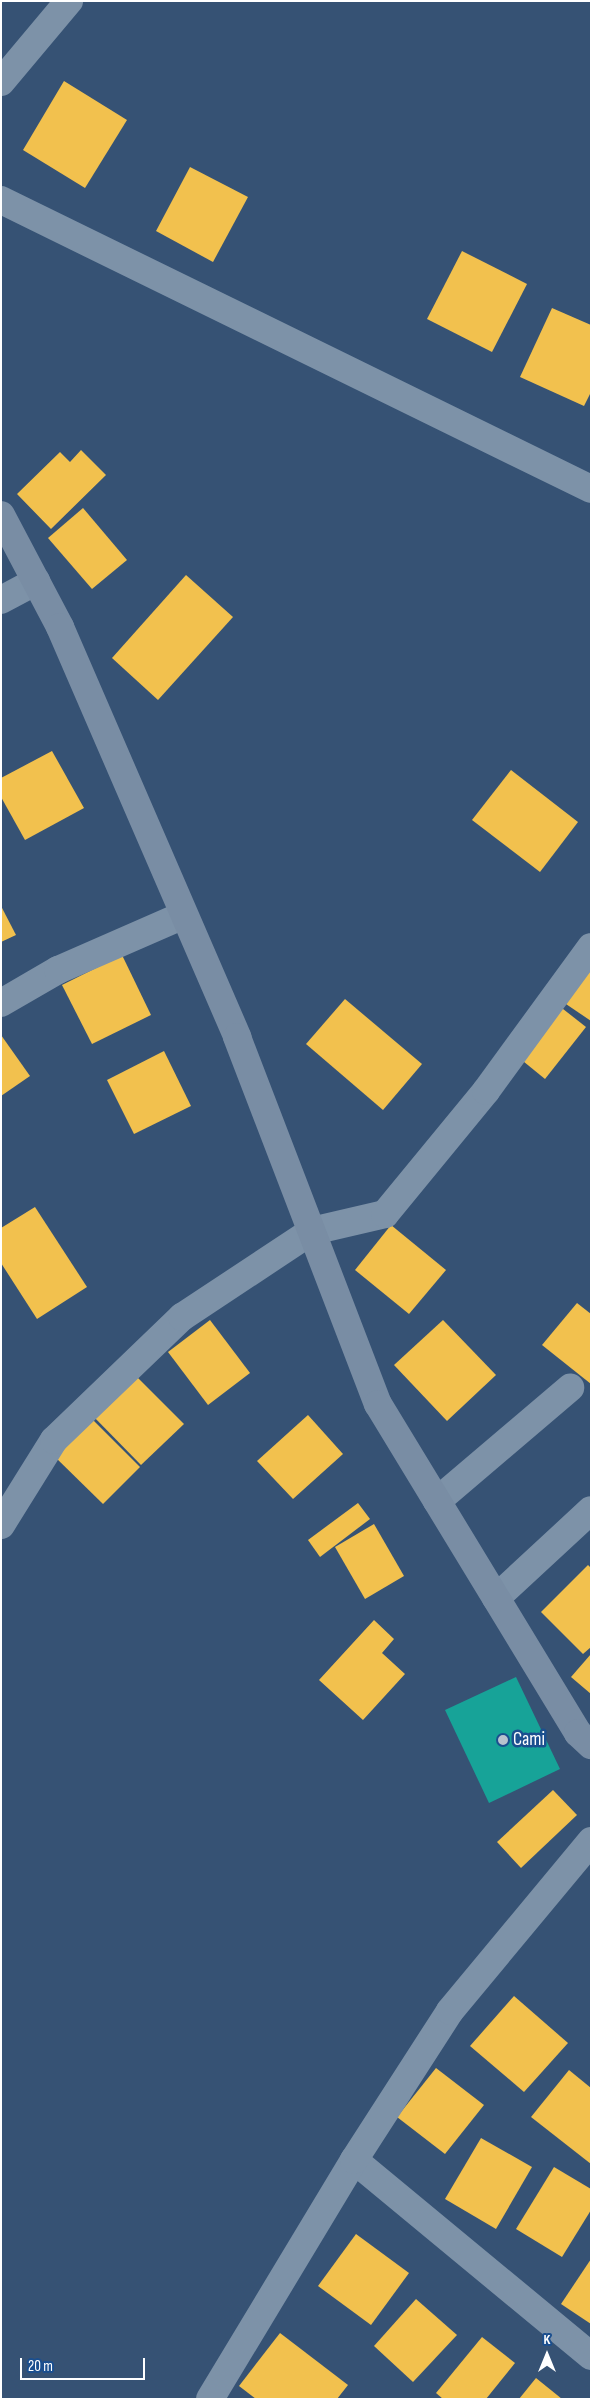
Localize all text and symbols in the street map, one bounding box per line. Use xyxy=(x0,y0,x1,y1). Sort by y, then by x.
place label: Cami xyxy=(513,1729,545,1751)
marker: Cami xyxy=(497,1734,509,1746)
north arrow xyxy=(522,2330,572,2380)
text: K xyxy=(544,2331,550,2348)
scale bar xyxy=(22,2348,148,2380)
text: 20 m xyxy=(28,2357,53,2376)

